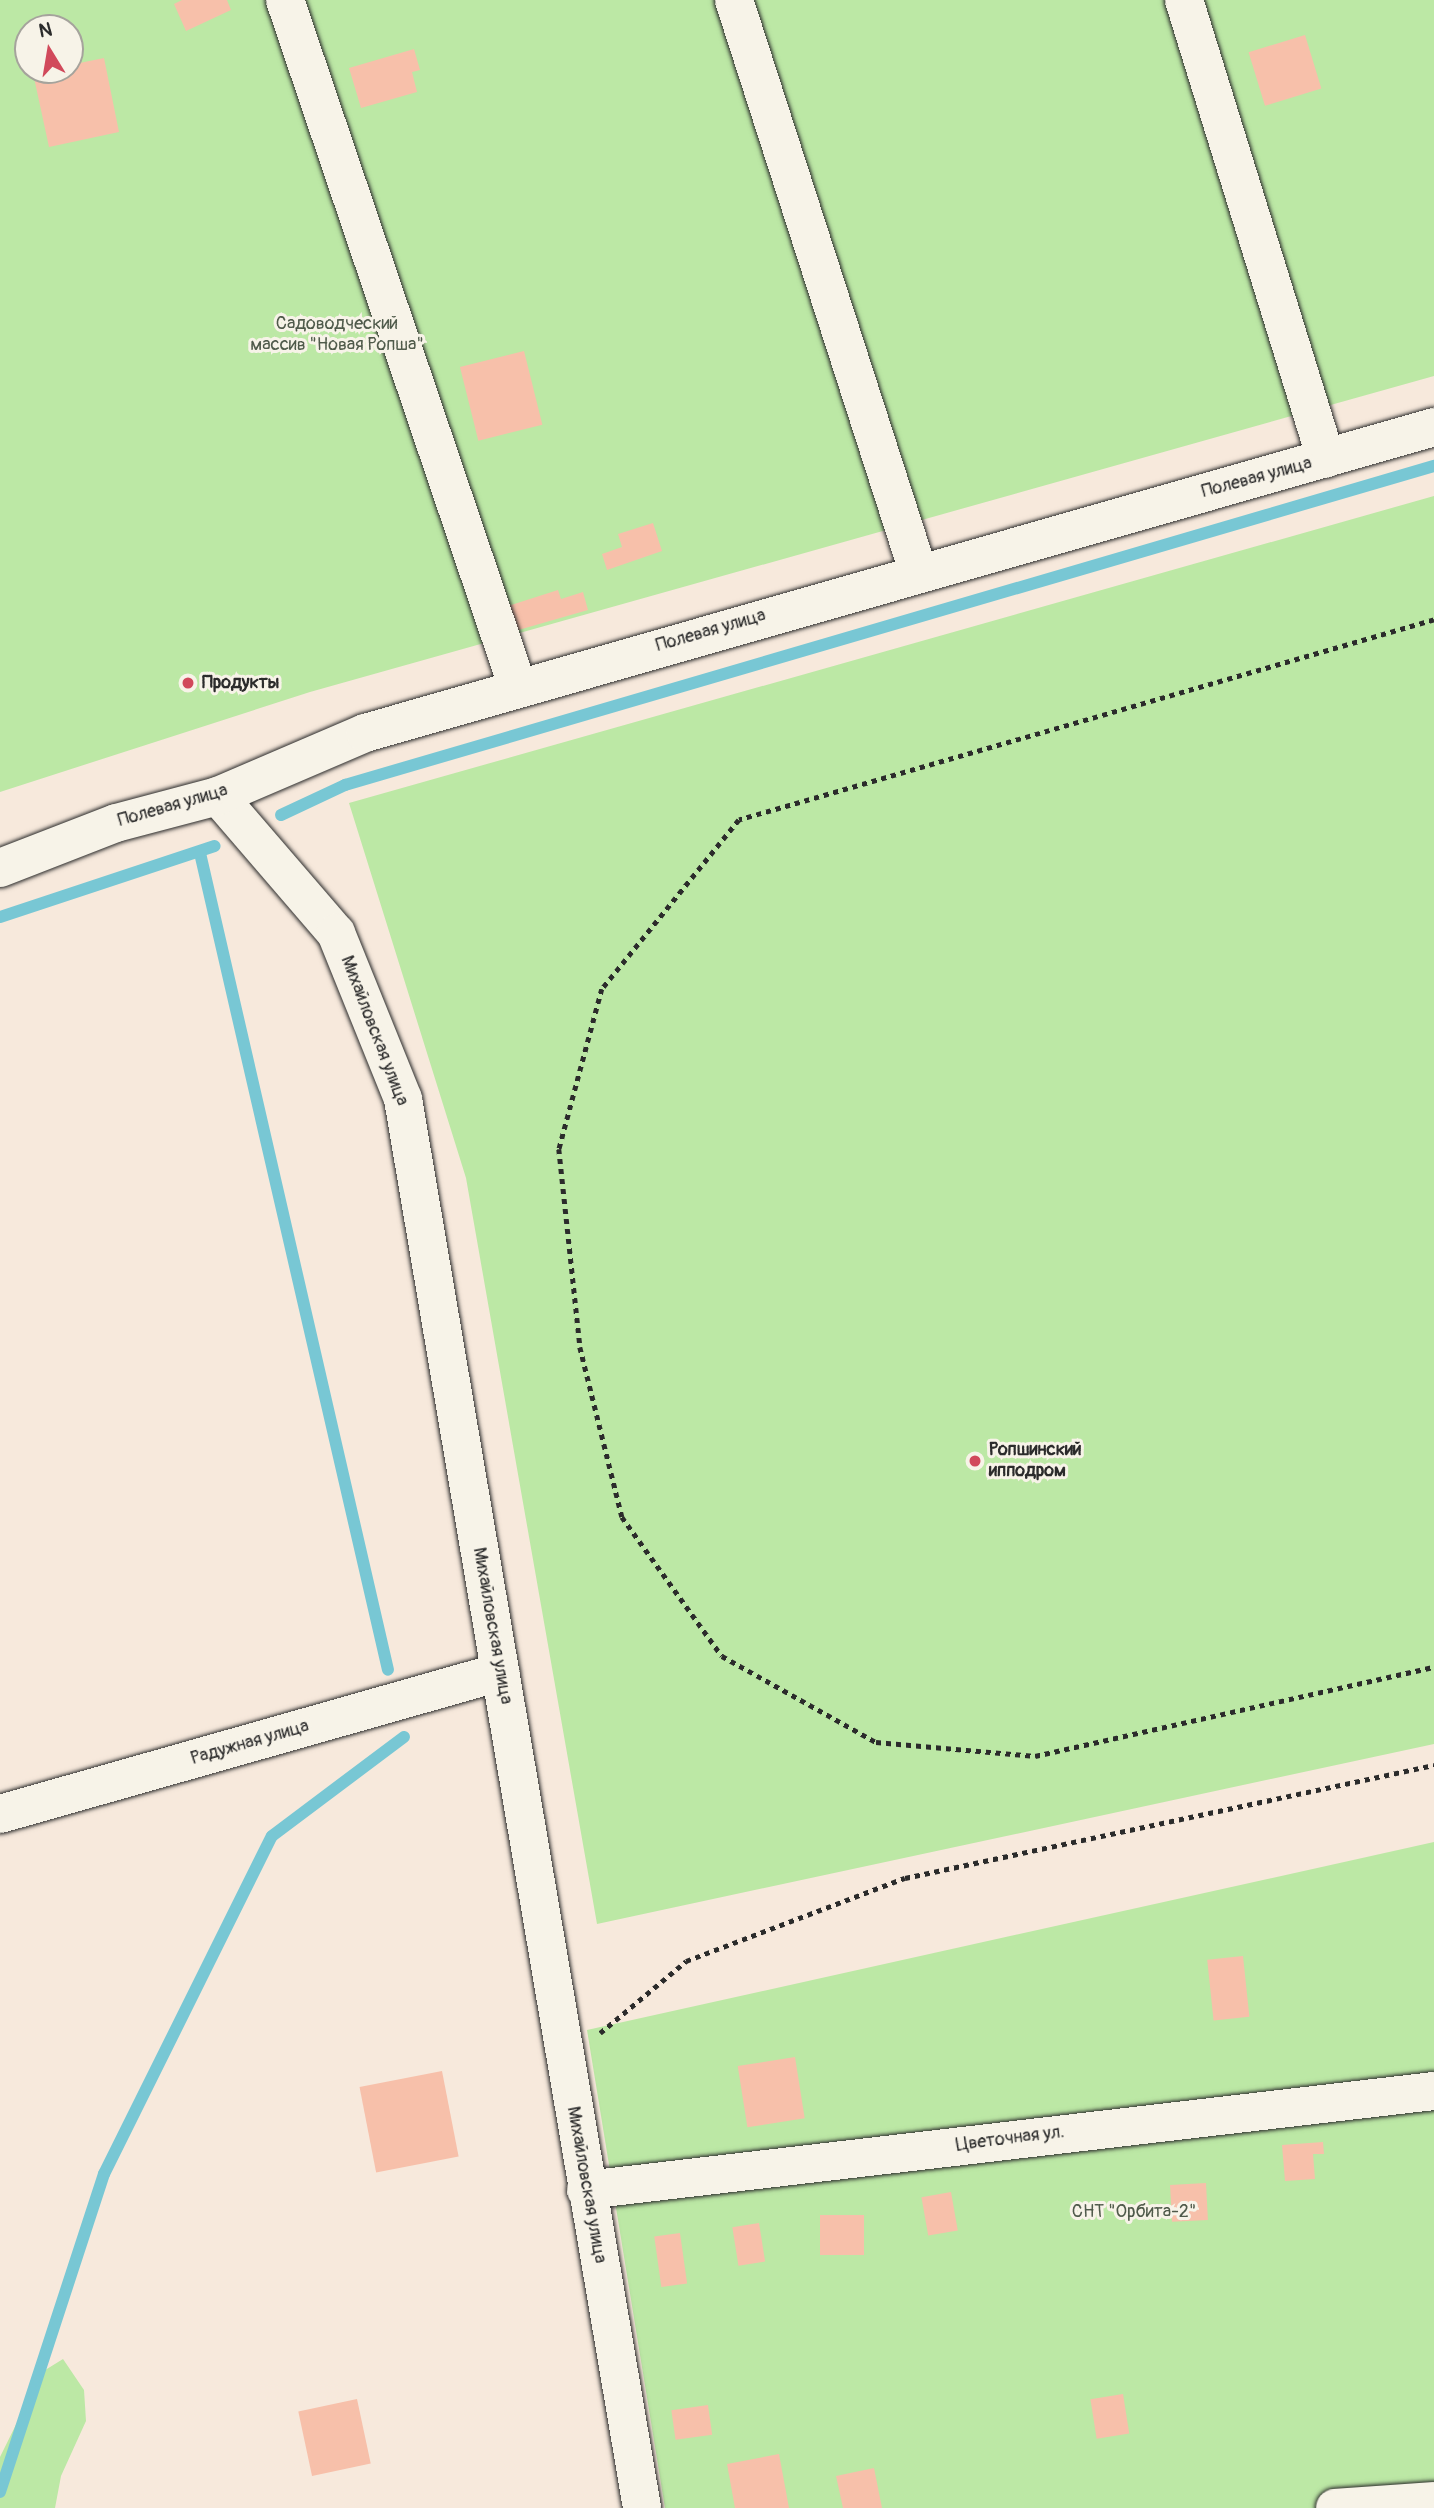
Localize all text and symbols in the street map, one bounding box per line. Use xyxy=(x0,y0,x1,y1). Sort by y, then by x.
north arrow xyxy=(14,14,84,84)
text: N xyxy=(37,17,54,43)
park label: Садоводческий массив "Новая Ропша" xyxy=(250,314,424,356)
street label: Полевая улица xyxy=(1200,453,1314,503)
street label: Полевая улица xyxy=(654,605,768,657)
place label: Продукты xyxy=(202,672,279,694)
marker: Продукты xyxy=(180,675,196,691)
street label: Полевая улица xyxy=(116,780,230,832)
street label: Михайловская улица xyxy=(335,953,413,1109)
place label: Ропшинский ипподром xyxy=(989,1440,1082,1482)
marker: Ропшинский ипподром xyxy=(967,1453,983,1469)
street label: Михайловская улица xyxy=(468,1546,516,1706)
street label: Радужная улица xyxy=(188,1716,312,1770)
street label: Михайловская улица xyxy=(562,2105,610,2265)
street label: Цветочная ул. xyxy=(955,2122,1065,2156)
park label: СНТ "Орбита-2" xyxy=(1072,2201,1196,2223)

